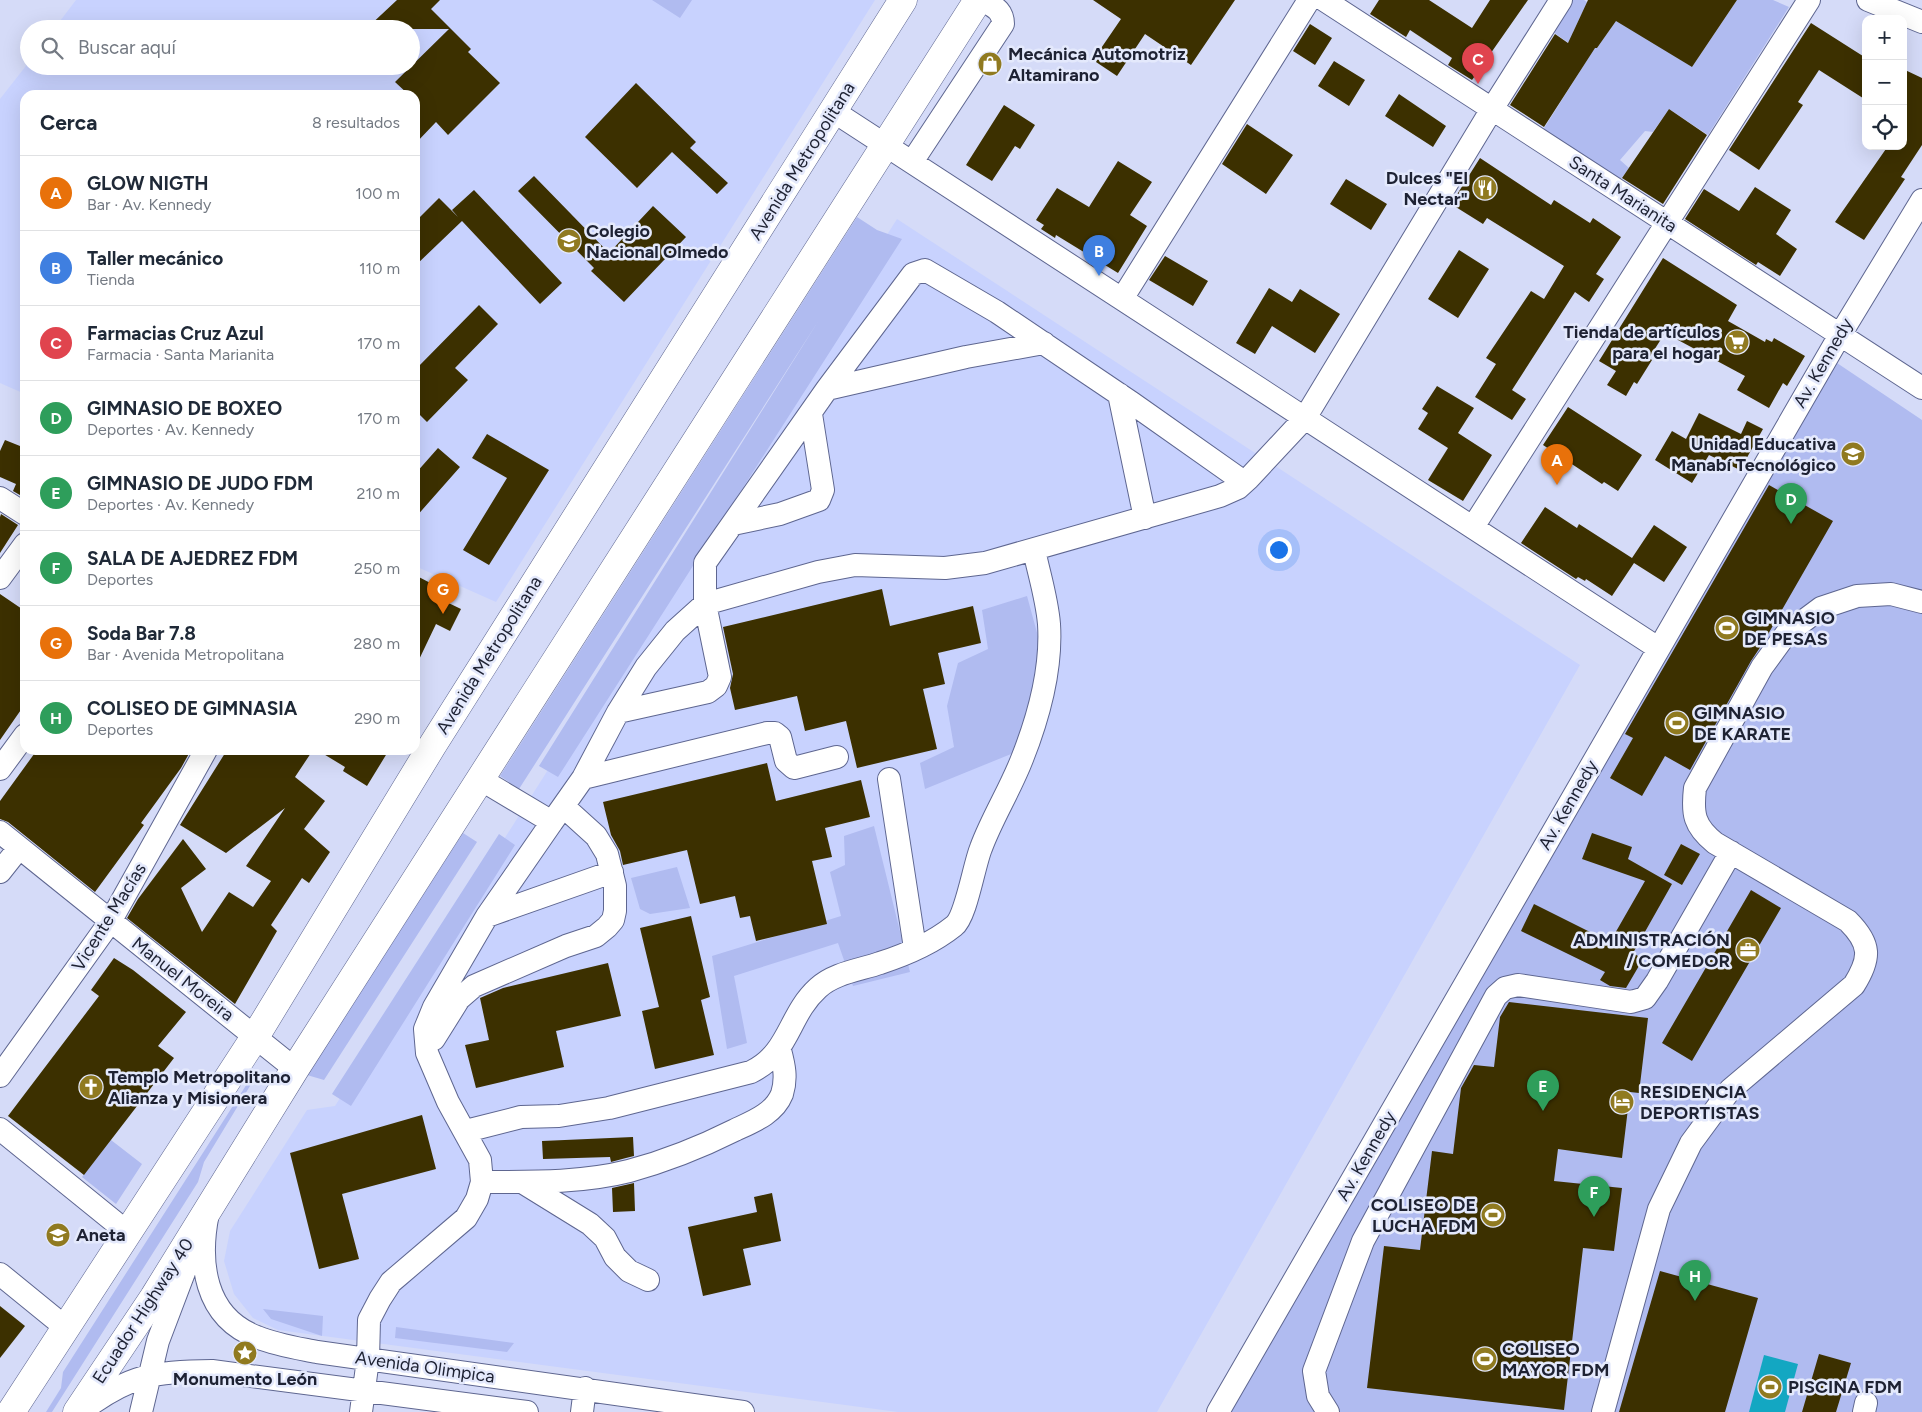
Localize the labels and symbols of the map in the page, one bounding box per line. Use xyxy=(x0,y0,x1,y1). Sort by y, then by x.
place label: Mecánica Automotriz Altamirano xyxy=(1008,43,1186,86)
pin: C xyxy=(1462,43,1494,84)
shop icon: Mecánica Automotriz Altamirano xyxy=(977,51,1003,77)
street label: Avenida Metropolitana xyxy=(744,78,860,244)
street label: Santa Marianita xyxy=(1565,151,1681,237)
place label: Dulces "El Nectar" xyxy=(1386,167,1468,210)
restaurant icon: Dulces "El Nectar" xyxy=(1472,175,1498,201)
place label: Colegio Nacional Olmedo xyxy=(586,220,728,263)
school or university icon: Colegio Nacional Olmedo xyxy=(556,228,582,254)
pin: B xyxy=(1083,235,1115,276)
street label: Av. Kennedy xyxy=(1788,314,1858,412)
place label: Tienda de artículos para el hogar xyxy=(1563,321,1721,364)
supermarket icon: Tienda de artículos para el hogar xyxy=(1724,329,1750,355)
place label: Unidad Educativa Manabí Tecnológico xyxy=(1671,433,1836,476)
school or university icon: Unidad Educativa Manabí Tecnológico xyxy=(1840,441,1866,467)
pin: A xyxy=(1541,444,1573,485)
pin: D xyxy=(1775,483,1807,524)
your location xyxy=(1266,537,1292,563)
street label: Avenida Metropolitana xyxy=(431,572,547,738)
pin: G xyxy=(427,573,459,614)
place label: GIMNASIO DE PESAS xyxy=(1744,607,1835,650)
sports icon: GIMNASIO DE PESAS xyxy=(1714,615,1740,641)
place label: GIMNASIO DE KARATE xyxy=(1694,702,1791,745)
sports icon: GIMNASIO DE KARATE xyxy=(1664,710,1690,736)
street label: Av. Kennedy xyxy=(1533,756,1603,854)
street label: Vicente Macías xyxy=(67,859,151,975)
place label: ADMINISTRACIÓN / COMEDOR xyxy=(1573,929,1730,972)
street label: Manuel Moreira xyxy=(127,932,239,1026)
office icon: ADMINISTRACIÓN / COMEDOR xyxy=(1735,937,1761,963)
place label: Templo Metropolitano Alianza y Misionera xyxy=(108,1066,291,1109)
pin: E xyxy=(1527,1070,1559,1111)
church icon: Templo Metropolitano Alianza y Misionera xyxy=(78,1074,104,1100)
place label: RESIDENCIA DEPORTISTAS xyxy=(1640,1081,1759,1124)
hotel icon: RESIDENCIA DEPORTISTAS xyxy=(1609,1089,1635,1115)
street label: Av. Kennedy xyxy=(1331,1107,1401,1205)
pin: F xyxy=(1578,1176,1610,1217)
place label: COLISEO DE LUCHA FDM xyxy=(1371,1194,1476,1237)
sports icon: COLISEO DE LUCHA FDM xyxy=(1480,1202,1506,1228)
school or university icon: Aneta xyxy=(45,1222,71,1248)
place label: Aneta xyxy=(76,1224,126,1246)
street label: Ecuador Highway 40 xyxy=(88,1234,198,1388)
pin: H xyxy=(1679,1260,1711,1301)
place label: COLISEO MAYOR FDM xyxy=(1502,1338,1609,1381)
place icon: Monumento León xyxy=(232,1340,258,1366)
street label: Avenida Olimpica xyxy=(354,1346,496,1388)
sports icon: COLISEO MAYOR FDM xyxy=(1472,1346,1498,1372)
place label: Monumento León xyxy=(173,1368,317,1390)
sports icon: PISCINA FDM xyxy=(1757,1374,1783,1400)
place label: PISCINA FDM xyxy=(1788,1376,1902,1398)

